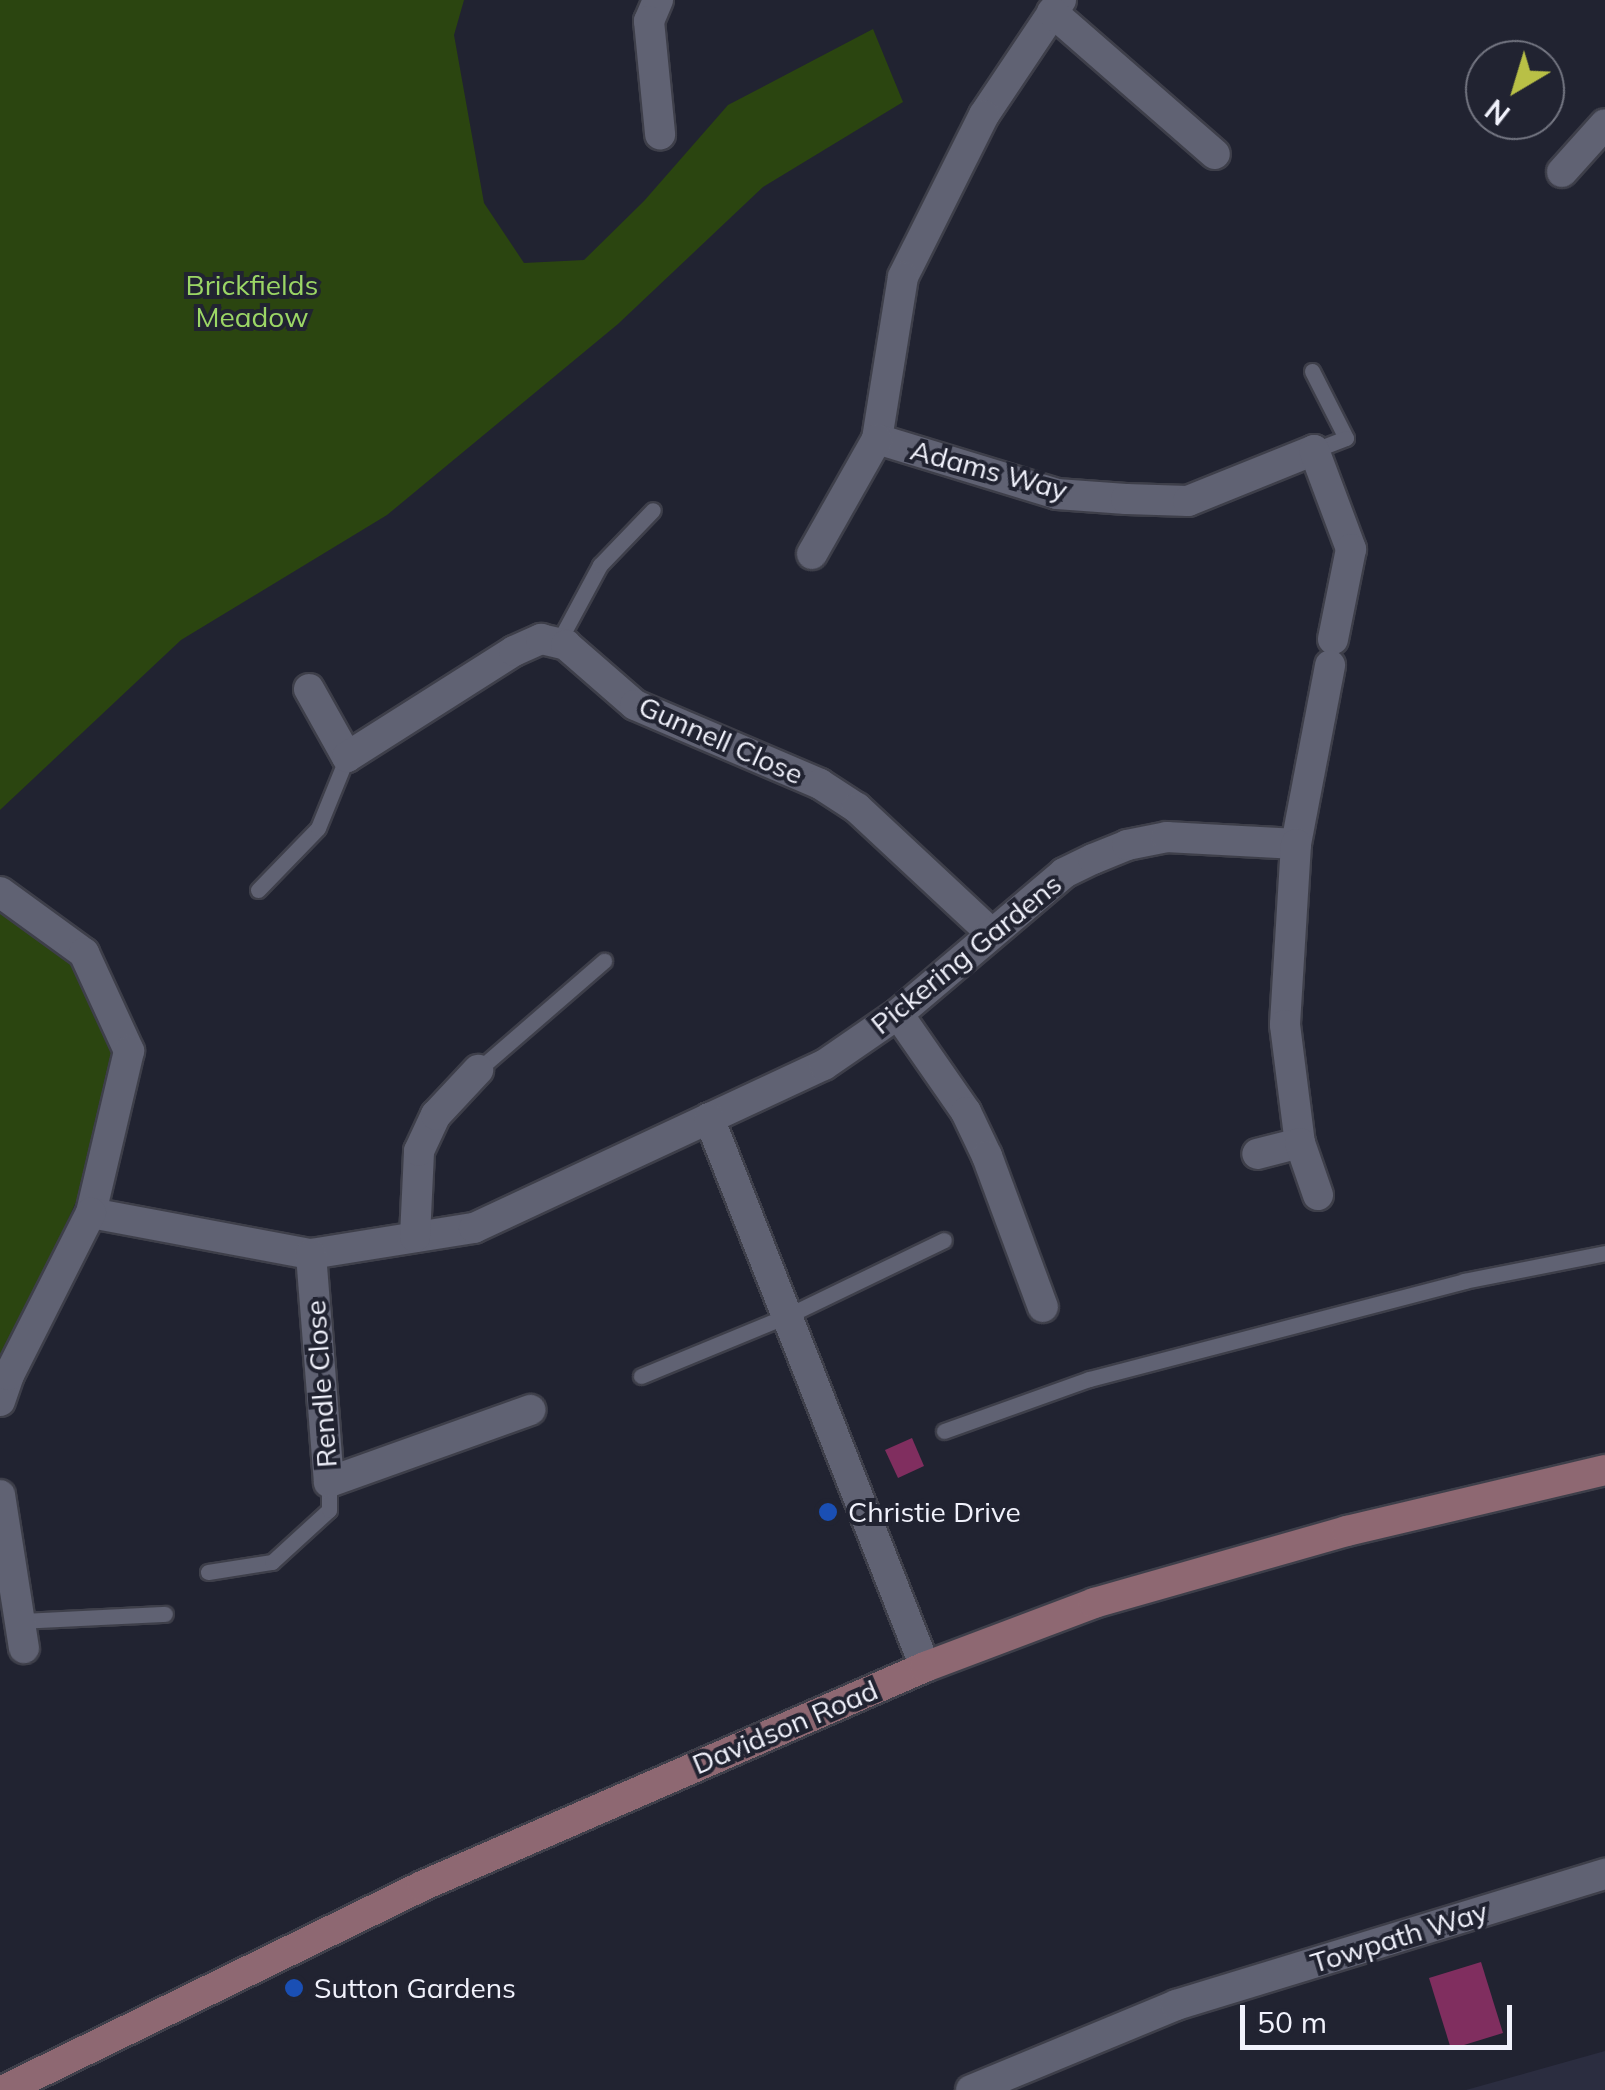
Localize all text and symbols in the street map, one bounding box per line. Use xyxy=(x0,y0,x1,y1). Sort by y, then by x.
north arrow xyxy=(1465,40,1565,140)
text: N xyxy=(1478,92,1517,133)
park label: Brickfields Meadow xyxy=(186,268,318,334)
street label: Adams Way xyxy=(907,433,1071,507)
street label: Gunnell Close xyxy=(634,689,808,791)
street label: Pickering Gardens xyxy=(864,867,1068,1041)
street label: Rendle Close xyxy=(298,1299,344,1469)
place label: Christie Drive xyxy=(848,1495,1021,1529)
marker: Christie Drive xyxy=(817,1501,839,1523)
street label: Davidson Road xyxy=(687,1673,883,1781)
street label: Towpath Way xyxy=(1307,1894,1491,1980)
place label: Sutton Gardens xyxy=(314,1971,516,2005)
marker: Sutton Gardens xyxy=(283,1977,305,1999)
scale bar xyxy=(1245,1985,1518,2047)
text: 50 m xyxy=(1257,2003,1327,2041)

